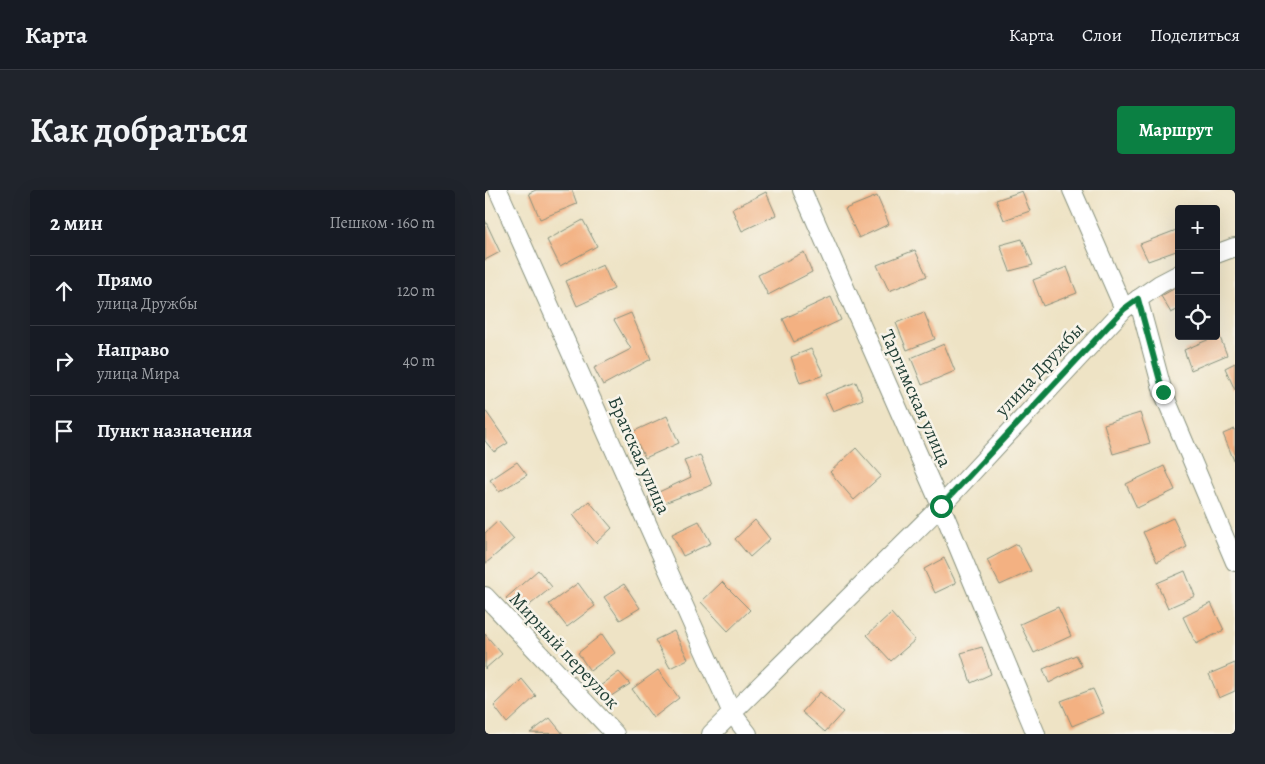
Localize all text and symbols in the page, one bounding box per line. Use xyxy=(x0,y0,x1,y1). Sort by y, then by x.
text: Карта xyxy=(25,19,87,51)
text: Карта xyxy=(1009,23,1054,47)
text: Слои xyxy=(1082,23,1122,47)
text: Поделиться xyxy=(1150,23,1240,47)
text: Как добраться xyxy=(30,106,248,154)
button: Маршрут xyxy=(1117,106,1235,154)
map controls xyxy=(1175,205,1220,340)
button: + xyxy=(1175,205,1220,250)
text: 2 мин xyxy=(50,209,103,237)
text: Пешком · 160 m xyxy=(329,212,435,234)
button: − xyxy=(1175,250,1220,295)
text: Прямо xyxy=(97,267,152,293)
icon: ahead xyxy=(50,277,78,305)
text: 120 m xyxy=(397,280,435,302)
text: улица Дружбы xyxy=(97,293,198,315)
button: locate xyxy=(1175,295,1220,340)
street label: улица Дружбы xyxy=(989,317,1090,423)
street label: Таргимская улица xyxy=(874,326,958,471)
text: Направо xyxy=(97,337,169,363)
icon: right xyxy=(50,347,78,375)
text: 40 m xyxy=(403,350,435,372)
text: улица Мира xyxy=(97,363,180,385)
route end xyxy=(1152,381,1175,404)
street label: Братская улица xyxy=(601,392,677,519)
icon: arrive xyxy=(50,417,78,445)
text: Пункт назначения xyxy=(97,418,252,444)
route start xyxy=(930,495,953,518)
street label: Мирный переулок xyxy=(503,586,625,715)

